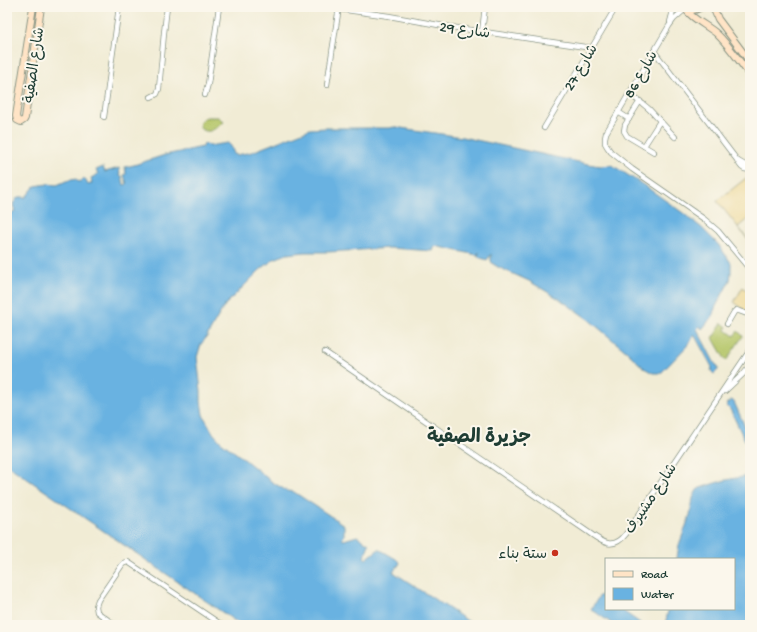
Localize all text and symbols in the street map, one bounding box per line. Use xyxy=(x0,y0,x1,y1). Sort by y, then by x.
street label: شارع 29 xyxy=(438,19,491,43)
street label: شارع الصفية xyxy=(21,26,49,104)
street label: شارع 27 xyxy=(561,41,603,95)
street label: شارع 86 xyxy=(621,48,662,102)
district label: جزيرة الصفية xyxy=(427,426,531,450)
street label: شارع مشيرف xyxy=(622,460,682,538)
place label: ستة بناء xyxy=(498,546,547,564)
marker: ستة بناء xyxy=(550,548,560,558)
legend xyxy=(605,558,735,610)
text: Road xyxy=(641,569,668,583)
text: Water xyxy=(641,589,675,603)

